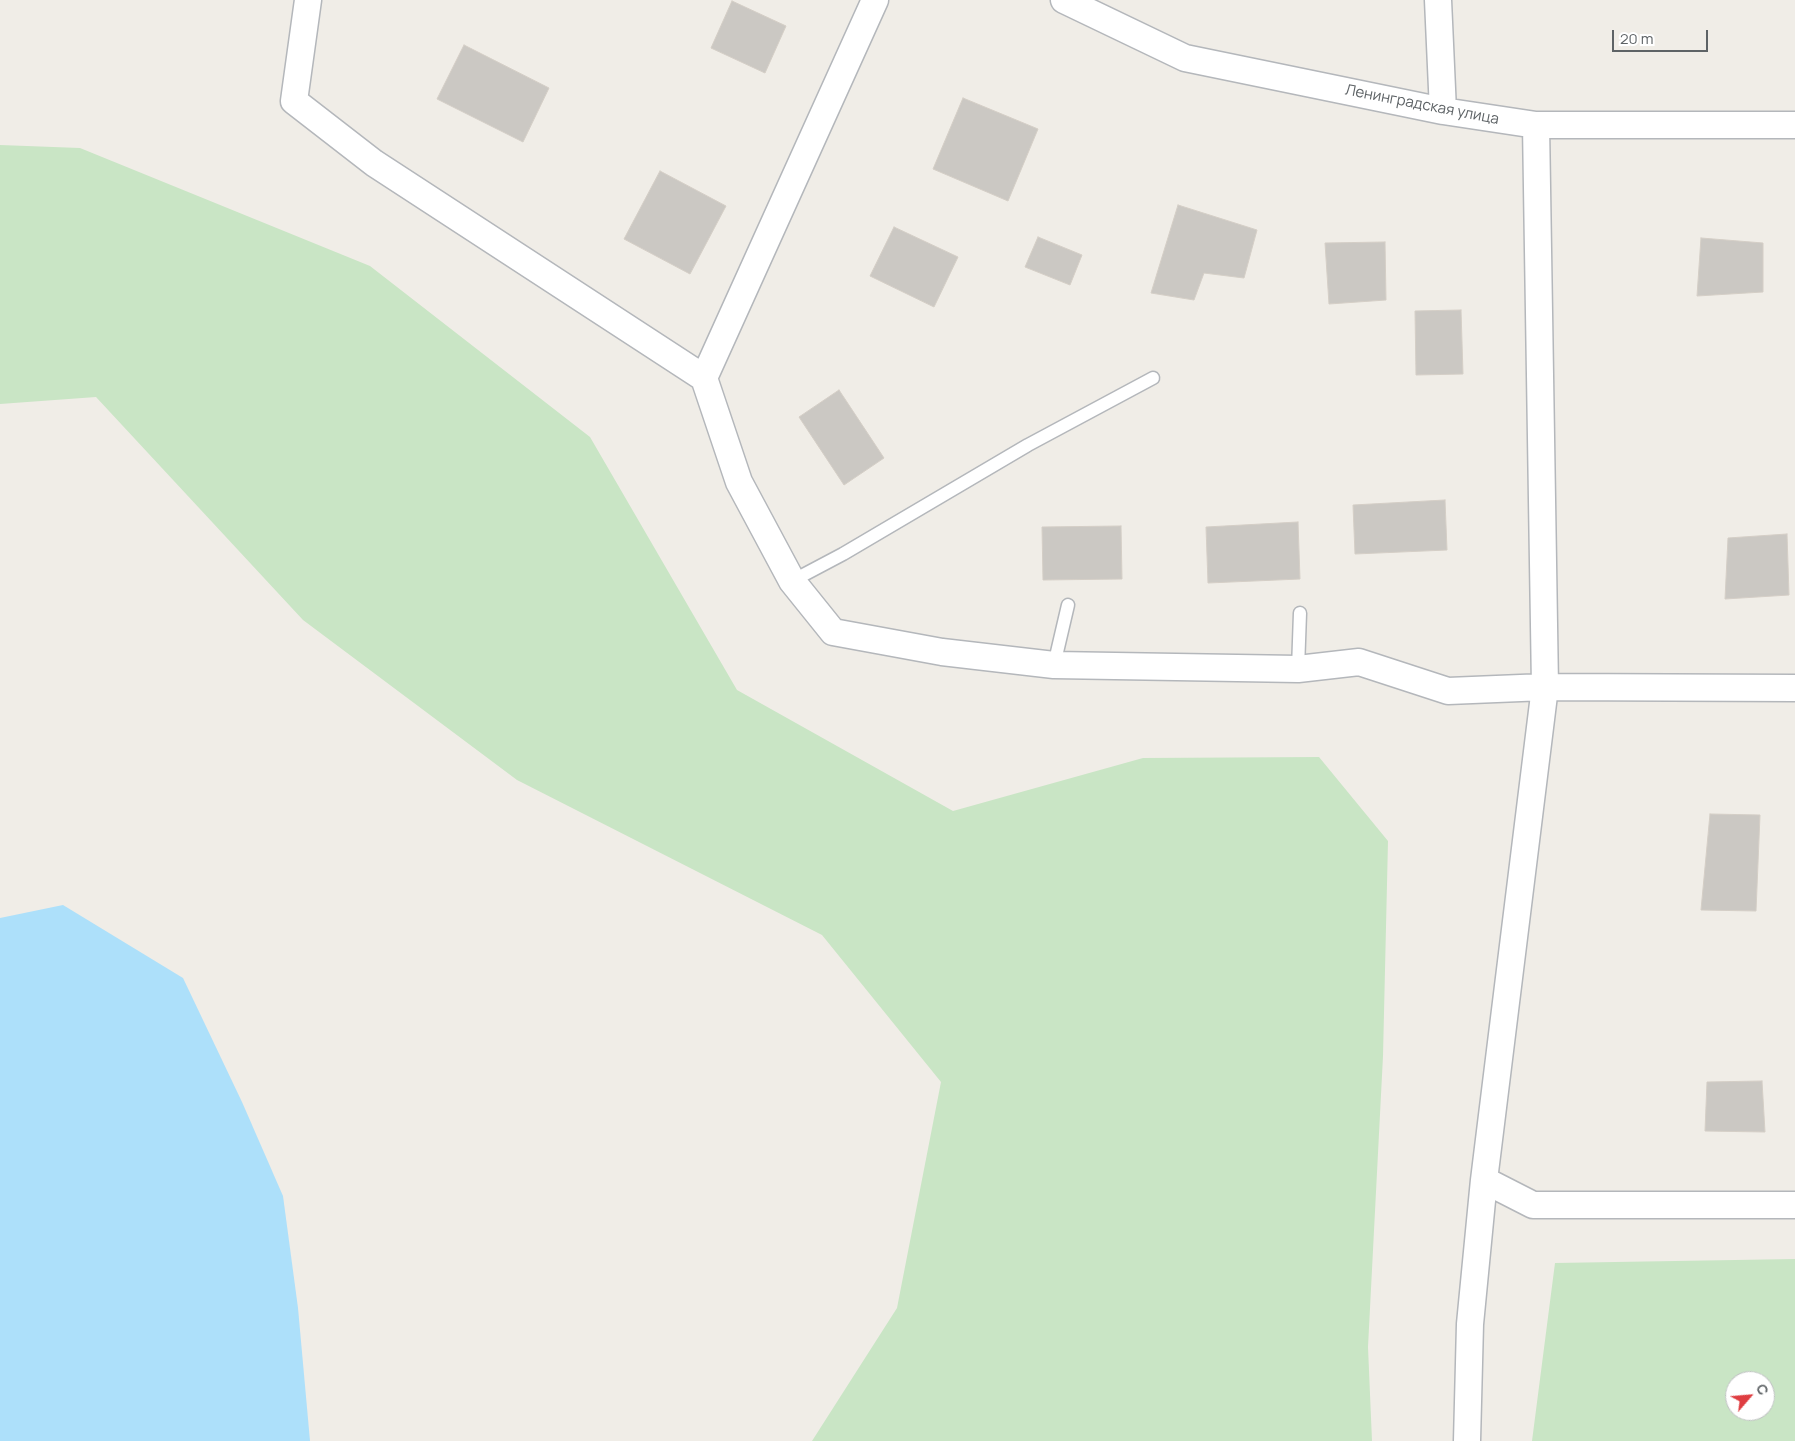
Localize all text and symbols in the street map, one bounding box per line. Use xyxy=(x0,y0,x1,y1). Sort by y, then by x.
scale bar xyxy=(1615,20,1711,52)
text: 20 m xyxy=(1620,28,1653,49)
street label: Ленинградская улица xyxy=(1344,81,1500,129)
north arrow xyxy=(1725,1371,1775,1421)
text: С xyxy=(1752,1380,1774,1398)

